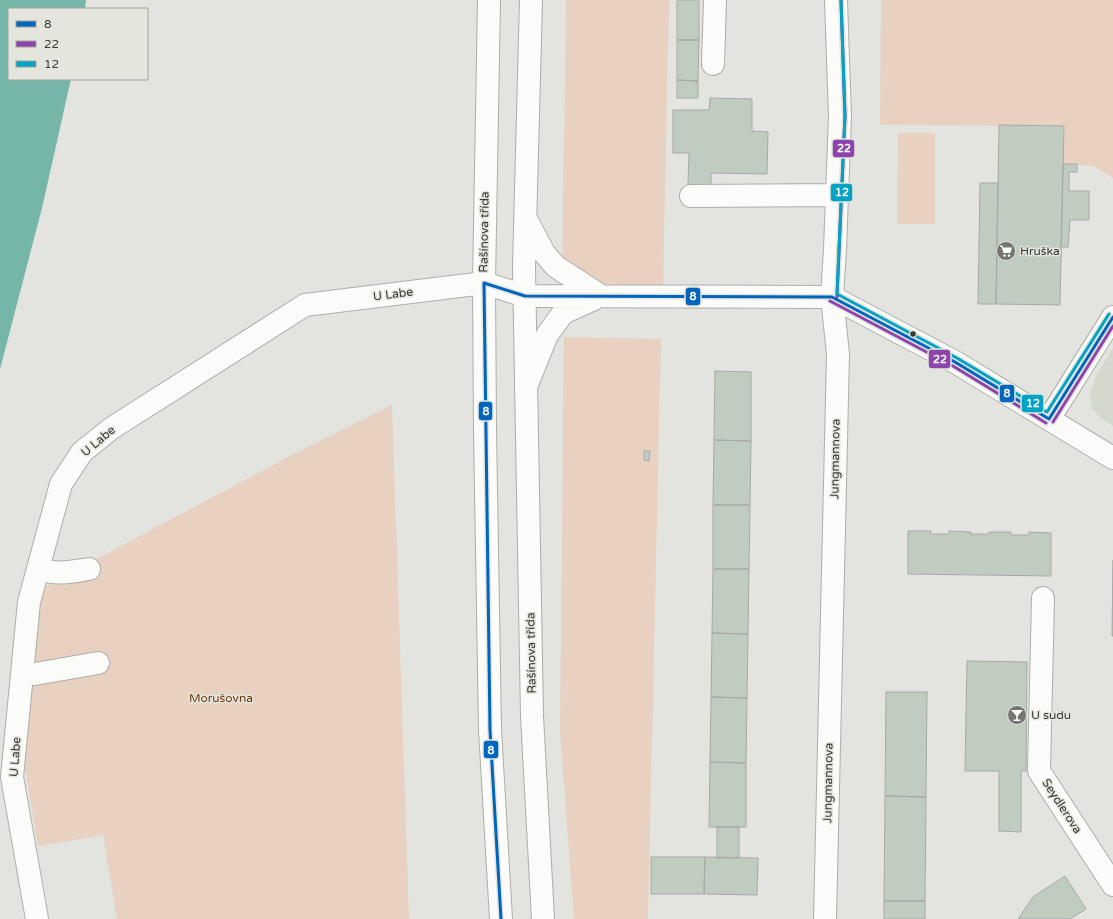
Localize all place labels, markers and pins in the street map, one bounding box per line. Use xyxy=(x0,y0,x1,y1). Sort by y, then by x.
supermarket icon: Hruška xyxy=(995,240,1017,262)
place label: Hruška xyxy=(1020,244,1060,258)
unlabelled marker xyxy=(908,329,918,339)
bar icon: U sudu xyxy=(1006,704,1028,726)
place label: U sudu xyxy=(1031,708,1071,722)

